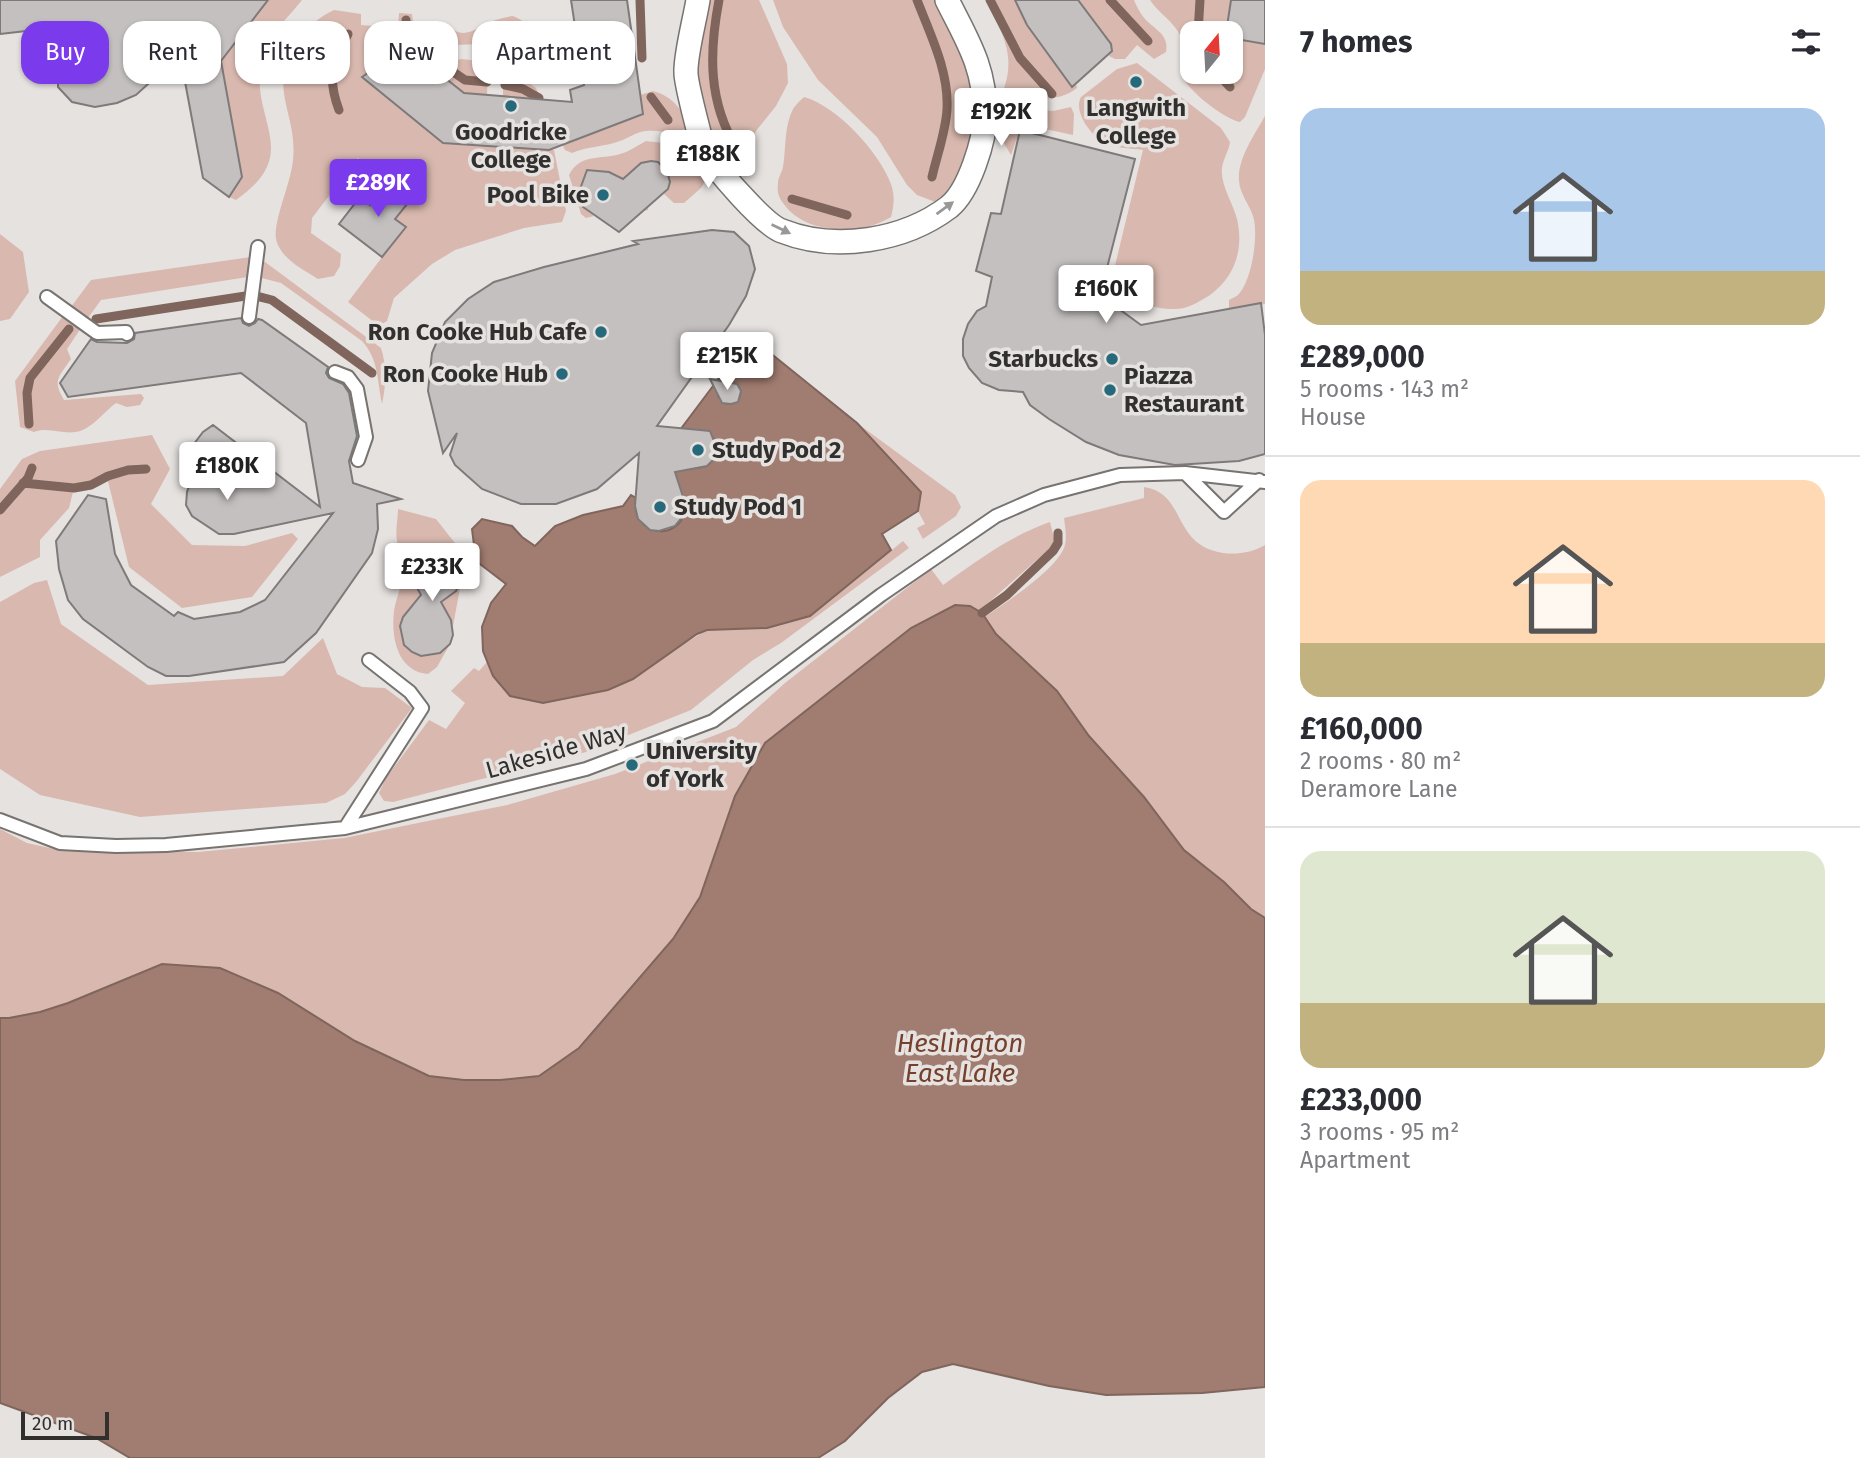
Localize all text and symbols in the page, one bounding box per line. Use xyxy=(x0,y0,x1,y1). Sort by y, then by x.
chip: Buy xyxy=(21,21,109,84)
chip: Rent xyxy=(123,21,221,84)
chip: Filters xyxy=(235,21,350,84)
chip: New xyxy=(364,21,458,84)
chip: Apartment xyxy=(472,21,635,84)
north arrow xyxy=(1180,21,1242,84)
map controls xyxy=(1180,21,1243,84)
icon: filters xyxy=(1787,23,1825,61)
text: 7 homes xyxy=(1300,24,1412,60)
marker: Langwith College xyxy=(1128,74,1144,90)
pin: £192K xyxy=(952,88,1050,148)
place label: Langwith College xyxy=(1086,94,1186,150)
text: £192K xyxy=(971,97,1032,125)
marker: Goodricke College xyxy=(503,98,519,114)
place label: Goodricke College xyxy=(455,118,567,174)
pin: £188K xyxy=(659,130,757,190)
text: £188K xyxy=(676,139,740,167)
icon: home xyxy=(1500,154,1626,280)
pin: £289K xyxy=(329,160,427,219)
text: £289K xyxy=(346,168,410,196)
place label: Pool Bike xyxy=(487,181,589,209)
marker: Pool Bike xyxy=(595,187,611,203)
one-way arrow xyxy=(935,201,954,215)
one-way arrow xyxy=(771,223,791,234)
pin: £160K xyxy=(1057,266,1155,325)
text: £160K xyxy=(1074,274,1138,302)
place label: Ron Cooke Hub Cafe xyxy=(368,318,587,346)
marker: Ron Cooke Hub Cafe xyxy=(593,324,609,340)
pin: £215K xyxy=(678,332,776,392)
text: £289,000 xyxy=(1300,339,1425,375)
text: £215K xyxy=(696,341,758,369)
place label: Starbucks xyxy=(988,345,1098,373)
marker: Starbucks xyxy=(1104,351,1120,367)
place label: Ron Cooke Hub xyxy=(383,360,548,388)
place label: Piazza Restaurant xyxy=(1124,362,1245,418)
marker: Ron Cooke Hub xyxy=(554,366,570,382)
text: 5 rooms · 143 m² xyxy=(1300,375,1469,403)
marker: Piazza Restaurant xyxy=(1102,382,1118,398)
text: House xyxy=(1300,403,1366,431)
place label: Study Pod 2 xyxy=(712,436,841,464)
pin: £180K xyxy=(178,442,276,502)
marker: Study Pod 2 xyxy=(690,442,706,458)
text: £180K xyxy=(195,451,259,479)
place label: Study Pod 1 xyxy=(674,493,802,521)
marker: Study Pod 1 xyxy=(652,499,668,515)
icon: home xyxy=(1500,526,1626,652)
pin: £233K xyxy=(383,544,481,603)
text: £233K xyxy=(401,552,463,580)
text: £160,000 xyxy=(1300,711,1423,747)
street label: Lakeside Way xyxy=(482,717,630,784)
place label: University of York xyxy=(646,737,757,793)
text: 2 rooms · 80 m² xyxy=(1300,747,1461,775)
marker: University of York xyxy=(624,757,640,773)
text: Deramore Lane xyxy=(1300,775,1458,803)
icon: home xyxy=(1500,897,1626,1023)
water label: Heslington East Lake xyxy=(897,1028,1023,1089)
text: £233,000 xyxy=(1300,1082,1422,1118)
text: 3 rooms · 95 m² xyxy=(1300,1118,1459,1146)
text: Apartment xyxy=(1300,1146,1410,1174)
scale bar xyxy=(21,1409,108,1441)
text: 20 m xyxy=(32,1412,73,1435)

